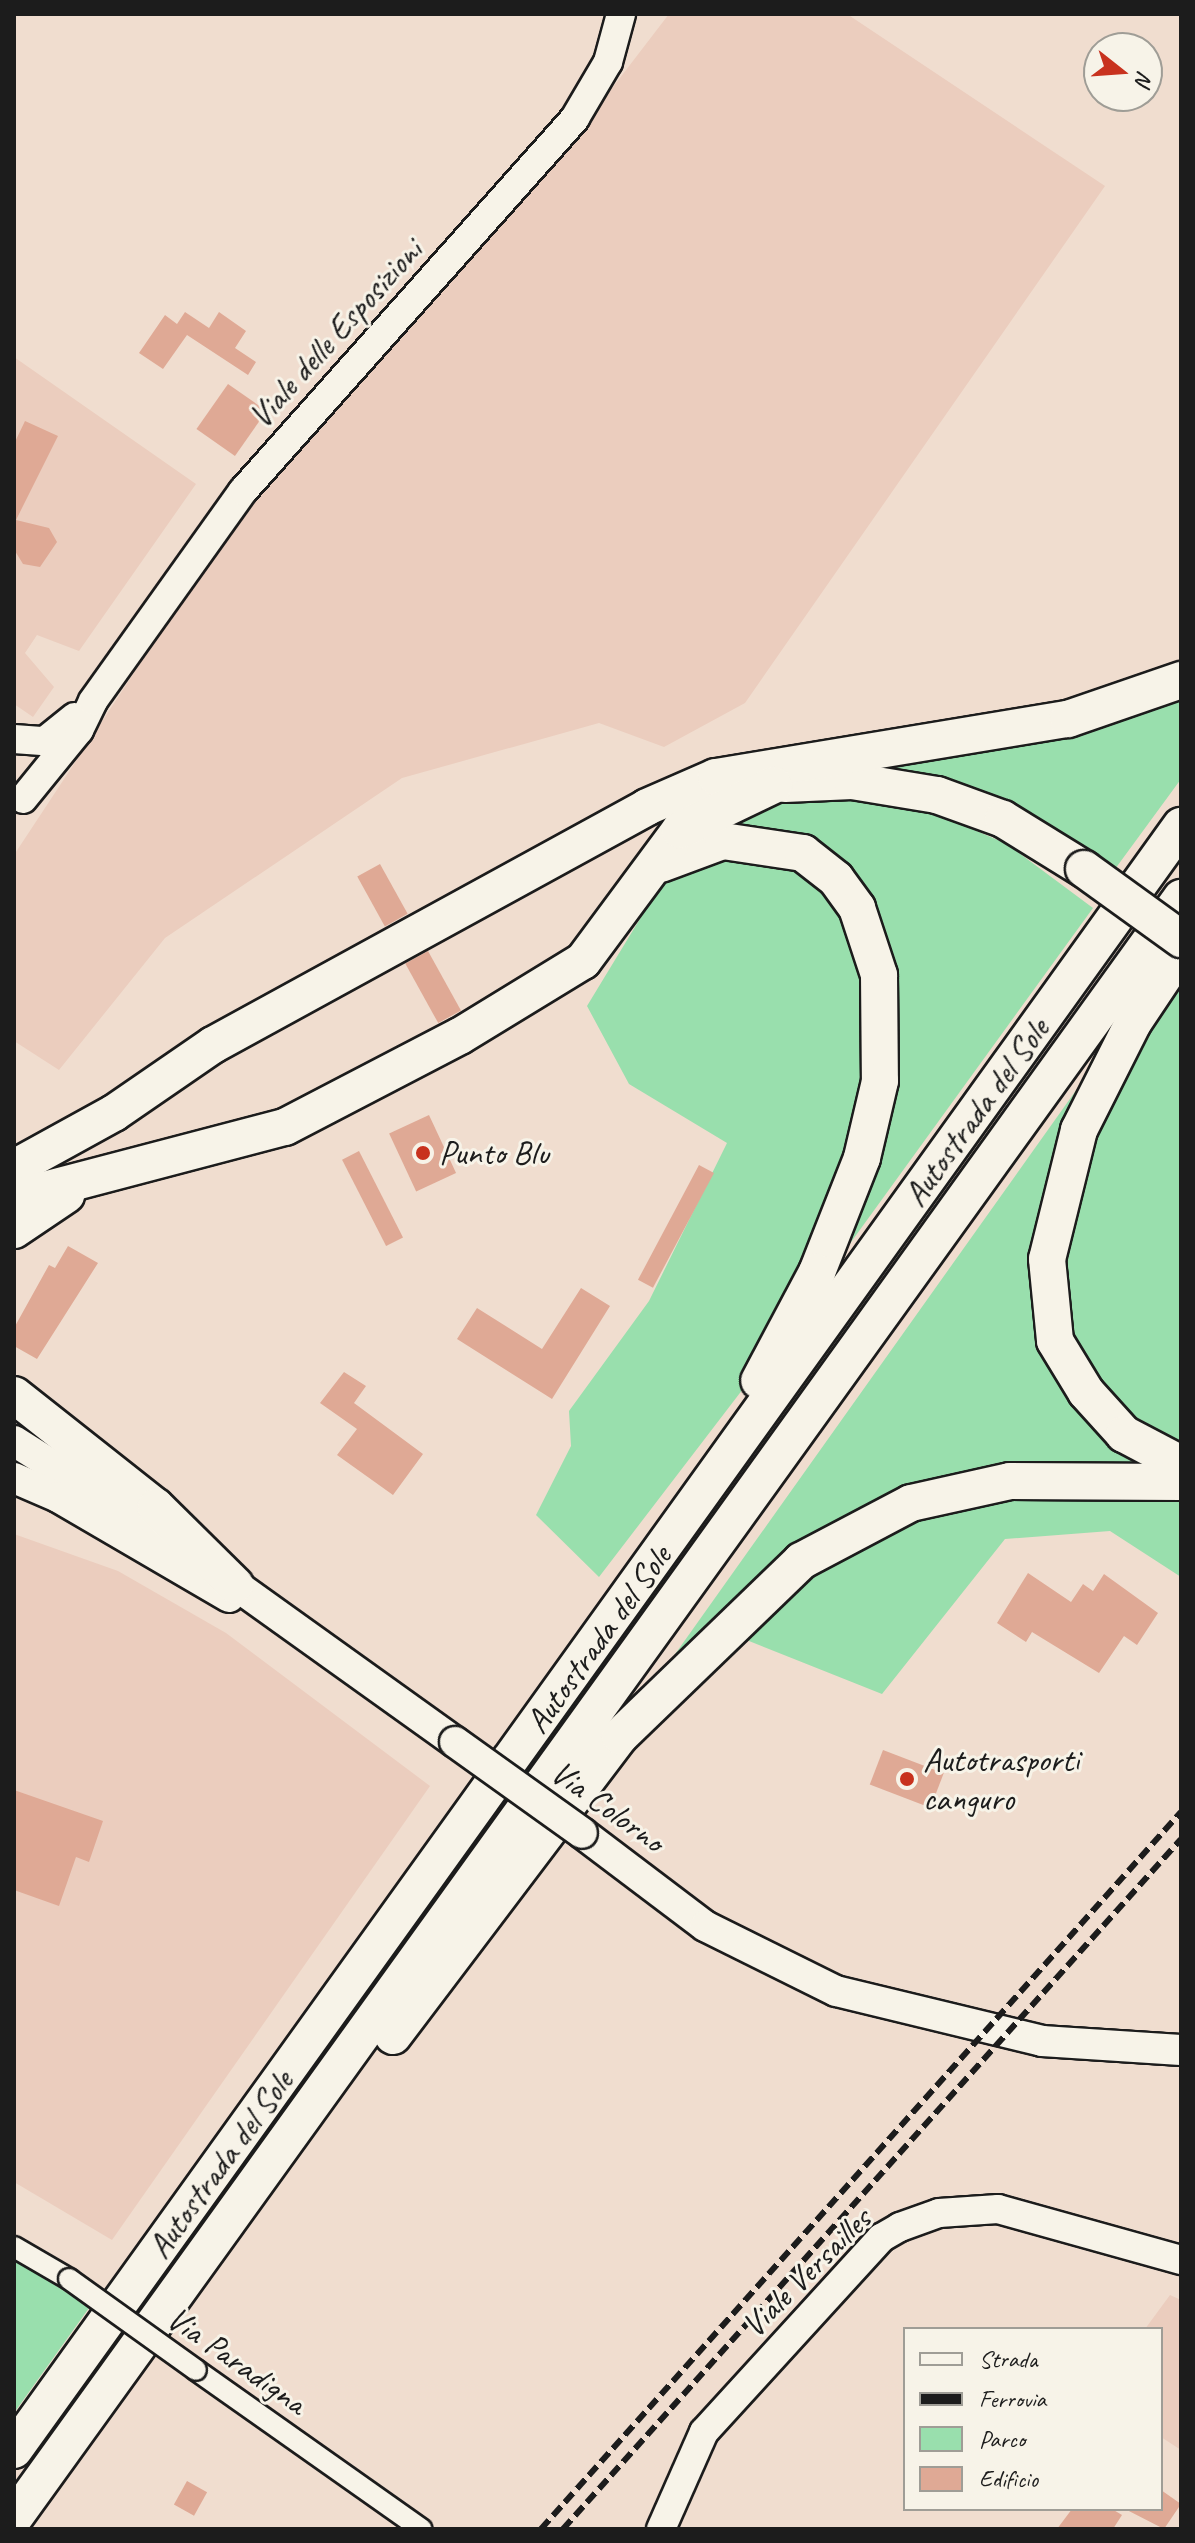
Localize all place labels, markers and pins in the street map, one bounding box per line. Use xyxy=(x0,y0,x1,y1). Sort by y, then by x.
place label: Punto Blu xyxy=(439,1133,549,1173)
marker: Punto Blu xyxy=(414,1144,432,1162)
place label: Autotrasporti canguro xyxy=(923,1739,1079,1818)
marker: Autotrasporti canguro xyxy=(898,1770,916,1788)

